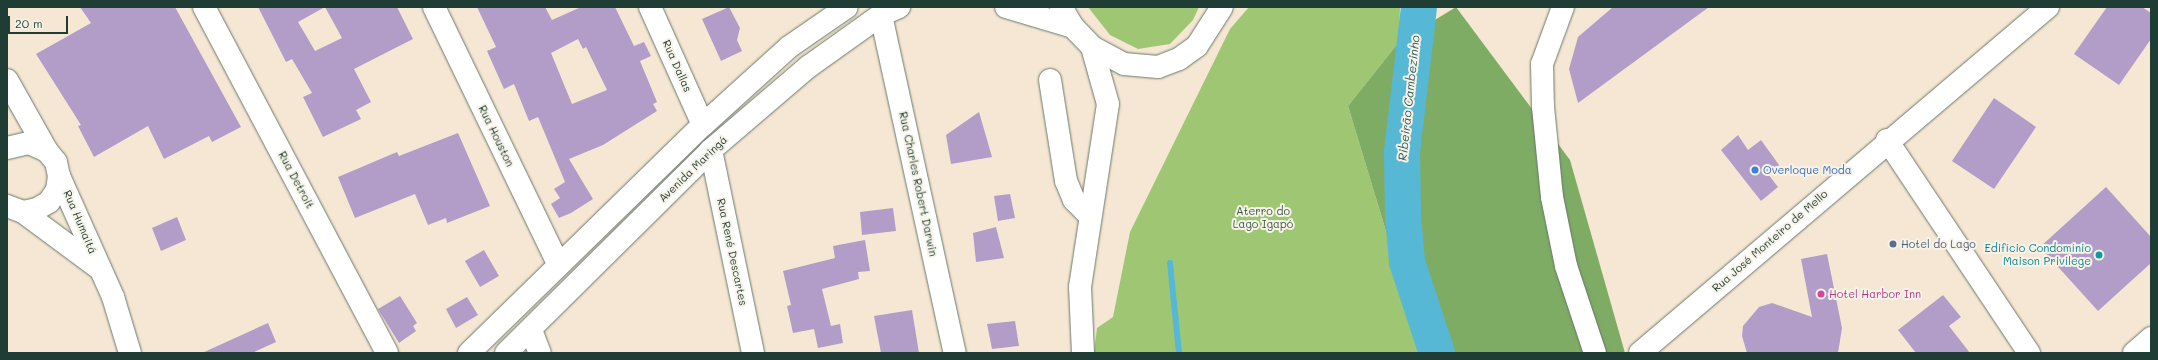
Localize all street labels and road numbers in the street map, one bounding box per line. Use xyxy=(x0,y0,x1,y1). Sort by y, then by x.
street label: Rua Dallas xyxy=(660,38,694,94)
street label: Rua Houston xyxy=(475,103,517,169)
street label: Rua Charles Robert Darwin xyxy=(896,110,940,258)
street label: Avenida Maringá xyxy=(656,133,730,205)
street label: Rua Detroit xyxy=(275,149,317,211)
street label: Rua José Monteiro de Mello xyxy=(1710,187,1830,295)
street label: Rua Humaitá xyxy=(61,188,99,256)
street label: Rua René Descartes xyxy=(714,197,750,307)

